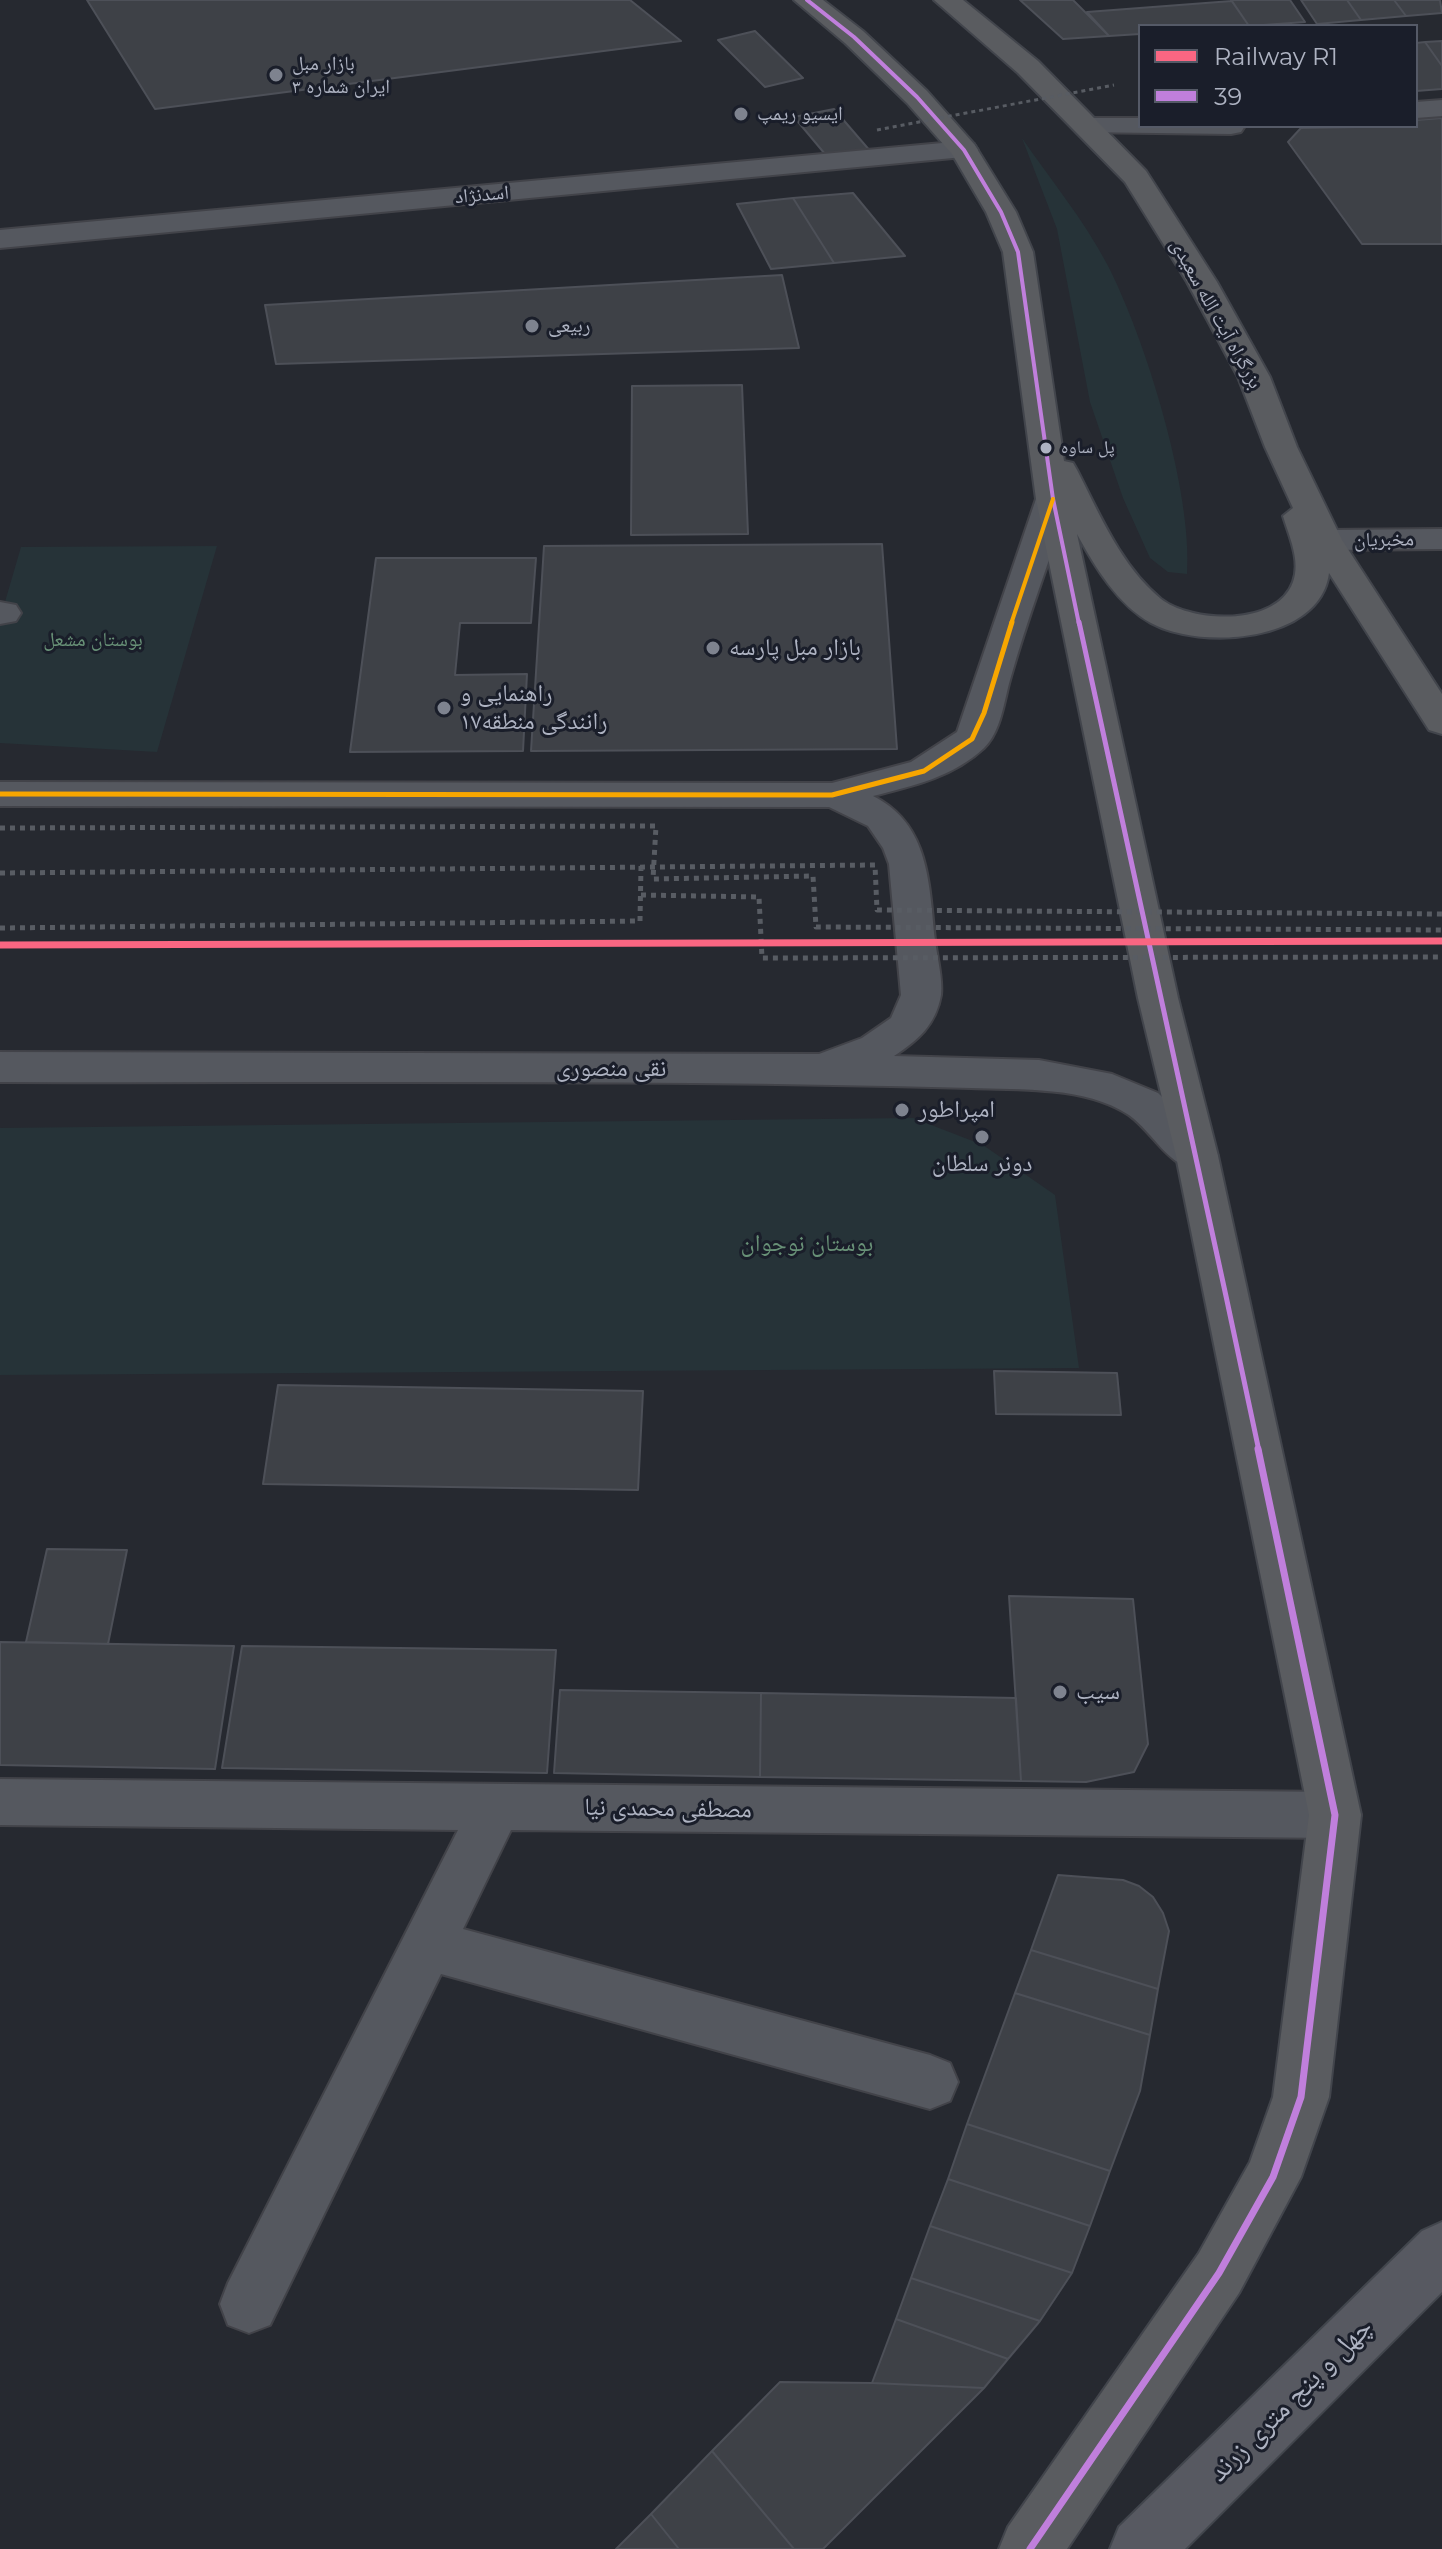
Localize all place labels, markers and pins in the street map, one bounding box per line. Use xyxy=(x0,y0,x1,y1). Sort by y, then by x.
place label: بازار مبل ایران شماره ۳ xyxy=(292,52,390,99)
marker: بازار مبل ایران شماره ۳ xyxy=(267,66,285,84)
place label: ایسیو ریمپ xyxy=(757,102,843,126)
marker: ایسیو ریمپ xyxy=(732,105,750,123)
place label: ربیعی xyxy=(548,314,590,338)
marker: ربیعی xyxy=(523,317,541,335)
place label: پل ساوه xyxy=(1061,437,1115,459)
marker: پل ساوه xyxy=(1038,440,1054,456)
place label: بازار مبل پارسه xyxy=(729,634,861,662)
marker: بازار مبل پارسه xyxy=(704,639,722,657)
place label: راهنمایی و رانندگی منطقه۱۷ xyxy=(460,680,607,736)
marker: راهنمایی و رانندگی منطقه۱۷ xyxy=(435,699,453,717)
place label: امپراطور xyxy=(918,1096,995,1124)
marker: امپراطور xyxy=(893,1101,911,1119)
marker: دونر سلطان xyxy=(973,1128,991,1146)
place label: دونر سلطان xyxy=(932,1150,1032,1178)
place label: سیب xyxy=(1076,1678,1120,1706)
marker: سیب xyxy=(1051,1683,1069,1701)

